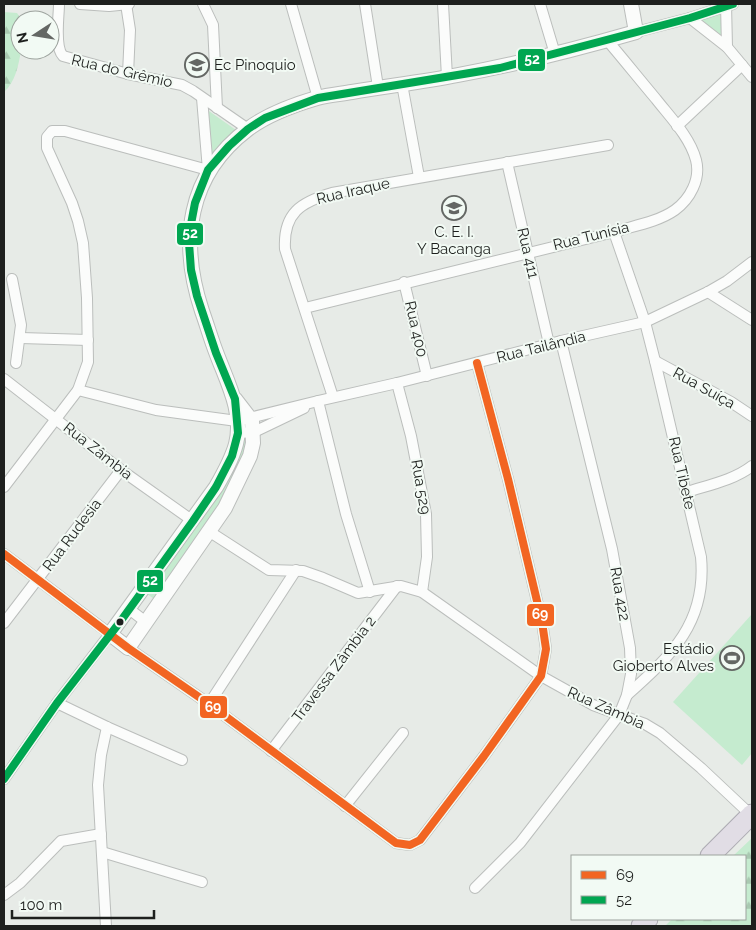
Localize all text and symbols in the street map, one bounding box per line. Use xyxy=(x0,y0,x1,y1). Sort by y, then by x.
north arrow xyxy=(10,10,60,60)
text: N xyxy=(13,31,31,45)
line badge: 52 xyxy=(517,48,546,72)
street label: Rua do Grêmio xyxy=(70,51,174,91)
text: 52 xyxy=(524,51,540,67)
school or university icon: Ec Pinoquio xyxy=(184,52,210,78)
place label: Ec Pinoquio xyxy=(214,56,296,74)
street label: Rua Iraque xyxy=(315,174,392,208)
school or university icon: C. E. I. Y Bacanga xyxy=(441,195,467,221)
street label: Rua Tunísia xyxy=(551,218,631,254)
line badge: 52 xyxy=(176,222,204,246)
place label: C. E. I. Y Bacanga xyxy=(417,223,491,258)
text: 52 xyxy=(182,225,198,241)
street label: Rua 411 xyxy=(513,226,543,281)
street label: Rua 400 xyxy=(401,299,431,359)
street label: Rua Tailândia xyxy=(495,327,587,367)
street label: Rua Suíça xyxy=(670,364,738,412)
street label: Rua Zâmbia xyxy=(60,418,136,484)
street label: Rua Tibete xyxy=(665,435,699,511)
street label: Rua 529 xyxy=(407,458,435,516)
street label: Rua Rudesia xyxy=(39,495,105,575)
street label: Rua 422 xyxy=(606,566,634,623)
line badge: 52 xyxy=(136,569,164,593)
text: 52 xyxy=(142,572,158,588)
line badge: 69 xyxy=(526,603,555,627)
text: 69 xyxy=(532,606,548,622)
street label: Travessa Zâmbia 2 xyxy=(288,612,380,725)
unlabelled marker xyxy=(115,617,125,627)
place label: Estádio Gioberto Alves xyxy=(613,640,714,675)
sports icon: Estádio Gioberto Alves xyxy=(719,645,745,671)
street label: Rua Zâmbia xyxy=(565,683,647,733)
line badge: 69 xyxy=(199,695,228,719)
text: 69 xyxy=(205,699,221,715)
legend xyxy=(571,855,746,920)
text: 69 xyxy=(616,866,634,884)
scale bar xyxy=(12,888,155,920)
text: 52 xyxy=(616,891,632,909)
text: 100 m xyxy=(20,896,62,914)

